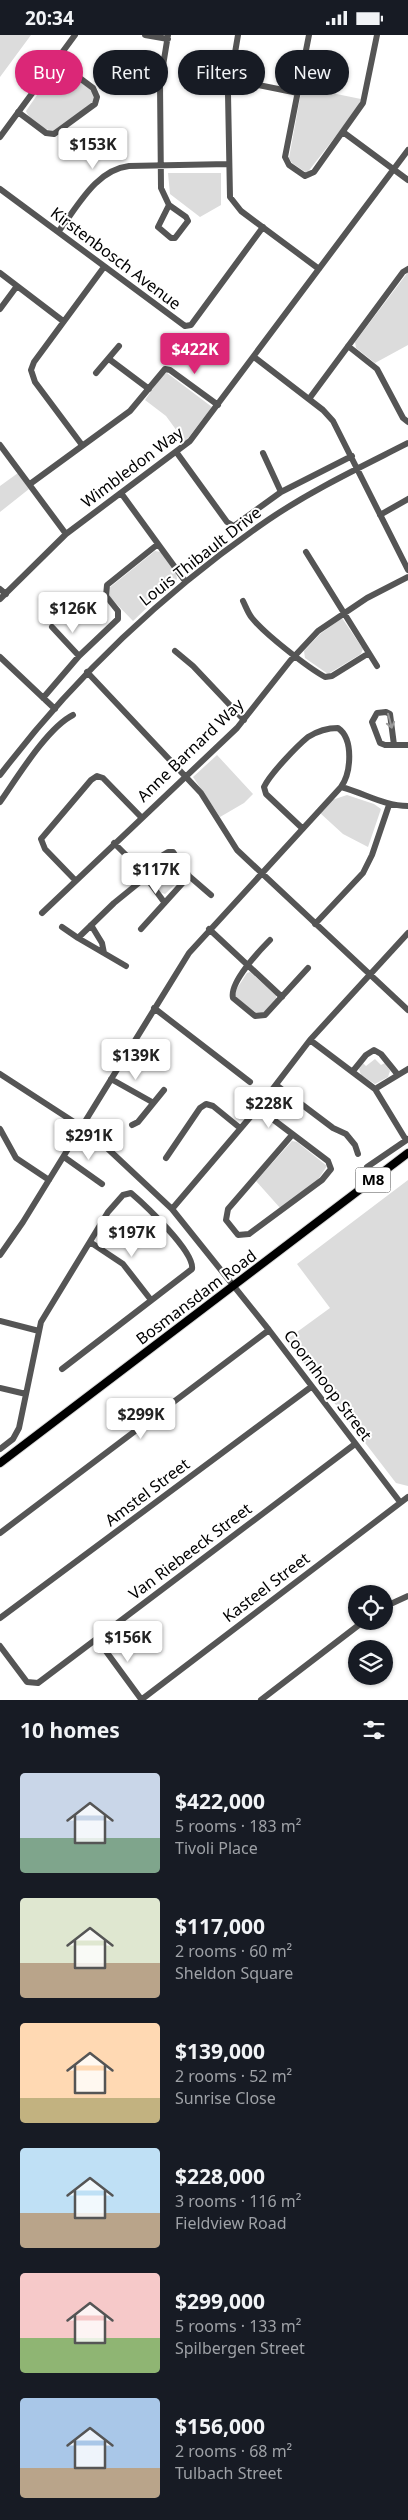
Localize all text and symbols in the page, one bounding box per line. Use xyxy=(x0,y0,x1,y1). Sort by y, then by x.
text: 20:34 xyxy=(25,5,74,31)
chip: Buy xyxy=(15,50,83,95)
chip: Rent xyxy=(93,50,168,95)
chip: Filters xyxy=(178,50,265,95)
chip: New xyxy=(275,50,349,95)
pin: $153K xyxy=(58,127,128,170)
text: $153K xyxy=(69,133,117,155)
street label: Kirstenbosch Avenue xyxy=(46,202,186,314)
pin: $422K xyxy=(160,333,230,375)
text: $422K xyxy=(171,338,219,360)
street label: Wimbledon Way xyxy=(77,421,188,513)
street label: Louis Thibault Drive xyxy=(134,501,266,611)
pin: $126K xyxy=(38,591,108,634)
text: $126K xyxy=(49,597,97,619)
street label: Anne Barnard Way xyxy=(132,693,249,807)
one-way arrow xyxy=(386,713,395,729)
pin: $117K xyxy=(121,853,191,895)
text: $117K xyxy=(132,858,180,880)
pin: $139K xyxy=(101,1039,171,1081)
text: $139K xyxy=(112,1044,160,1066)
pin: $228K xyxy=(234,1087,304,1129)
text: $228K xyxy=(245,1092,293,1114)
pin: $291K xyxy=(54,1119,124,1161)
text: $291K xyxy=(65,1124,113,1146)
road number: M8 xyxy=(356,1167,390,1193)
pin: $197K xyxy=(97,1215,167,1258)
text: $197K xyxy=(108,1221,156,1243)
street label: Bosmansdam Road xyxy=(131,1244,261,1350)
street label: Coornhoop Street xyxy=(279,1325,377,1445)
pin: $299K xyxy=(106,1397,176,1440)
text: $299K xyxy=(117,1403,165,1425)
street label: Amstel Street xyxy=(100,1453,194,1531)
street label: Van Riebeeck Street xyxy=(124,1497,256,1604)
street label: Kasteel Street xyxy=(218,1547,314,1627)
map controls xyxy=(348,1585,393,1685)
button: locate xyxy=(348,1585,393,1630)
pin: $156K xyxy=(93,1621,163,1663)
text: $156K xyxy=(104,1626,152,1648)
button: layers xyxy=(348,1640,393,1685)
text: 10 homes xyxy=(20,1716,120,1744)
icon: filters xyxy=(360,1716,388,1744)
text: $422,000 xyxy=(175,1787,265,1815)
icon: home xyxy=(60,1793,120,1853)
text: 5 rooms · 183 m² xyxy=(175,1815,301,1837)
text: Tivoli Place xyxy=(175,1837,258,1859)
text: $117,000 xyxy=(175,1912,265,1940)
icon: home xyxy=(60,1918,120,1978)
text: 2 rooms · 60 m² xyxy=(175,1940,292,1962)
text: Sheldon Square xyxy=(175,1962,293,1984)
text: $139,000 xyxy=(175,2037,265,2065)
icon: home xyxy=(60,2043,120,2103)
text: 2 rooms · 52 m² xyxy=(175,2065,292,2087)
text: Sunrise Close xyxy=(175,2087,276,2109)
text: $228,000 xyxy=(175,2162,265,2190)
icon: home xyxy=(60,2168,120,2228)
text: 3 rooms · 116 m² xyxy=(175,2190,301,2212)
text: Fieldview Road xyxy=(175,2212,287,2234)
text: $299,000 xyxy=(175,2287,265,2315)
icon: home xyxy=(60,2293,120,2353)
text: 5 rooms · 133 m² xyxy=(175,2315,301,2337)
text: Spilbergen Street xyxy=(175,2337,305,2359)
text: $156,000 xyxy=(175,2412,265,2440)
icon: home xyxy=(60,2418,120,2478)
text: 2 rooms · 68 m² xyxy=(175,2440,292,2462)
text: Tulbach Street xyxy=(175,2462,282,2484)

